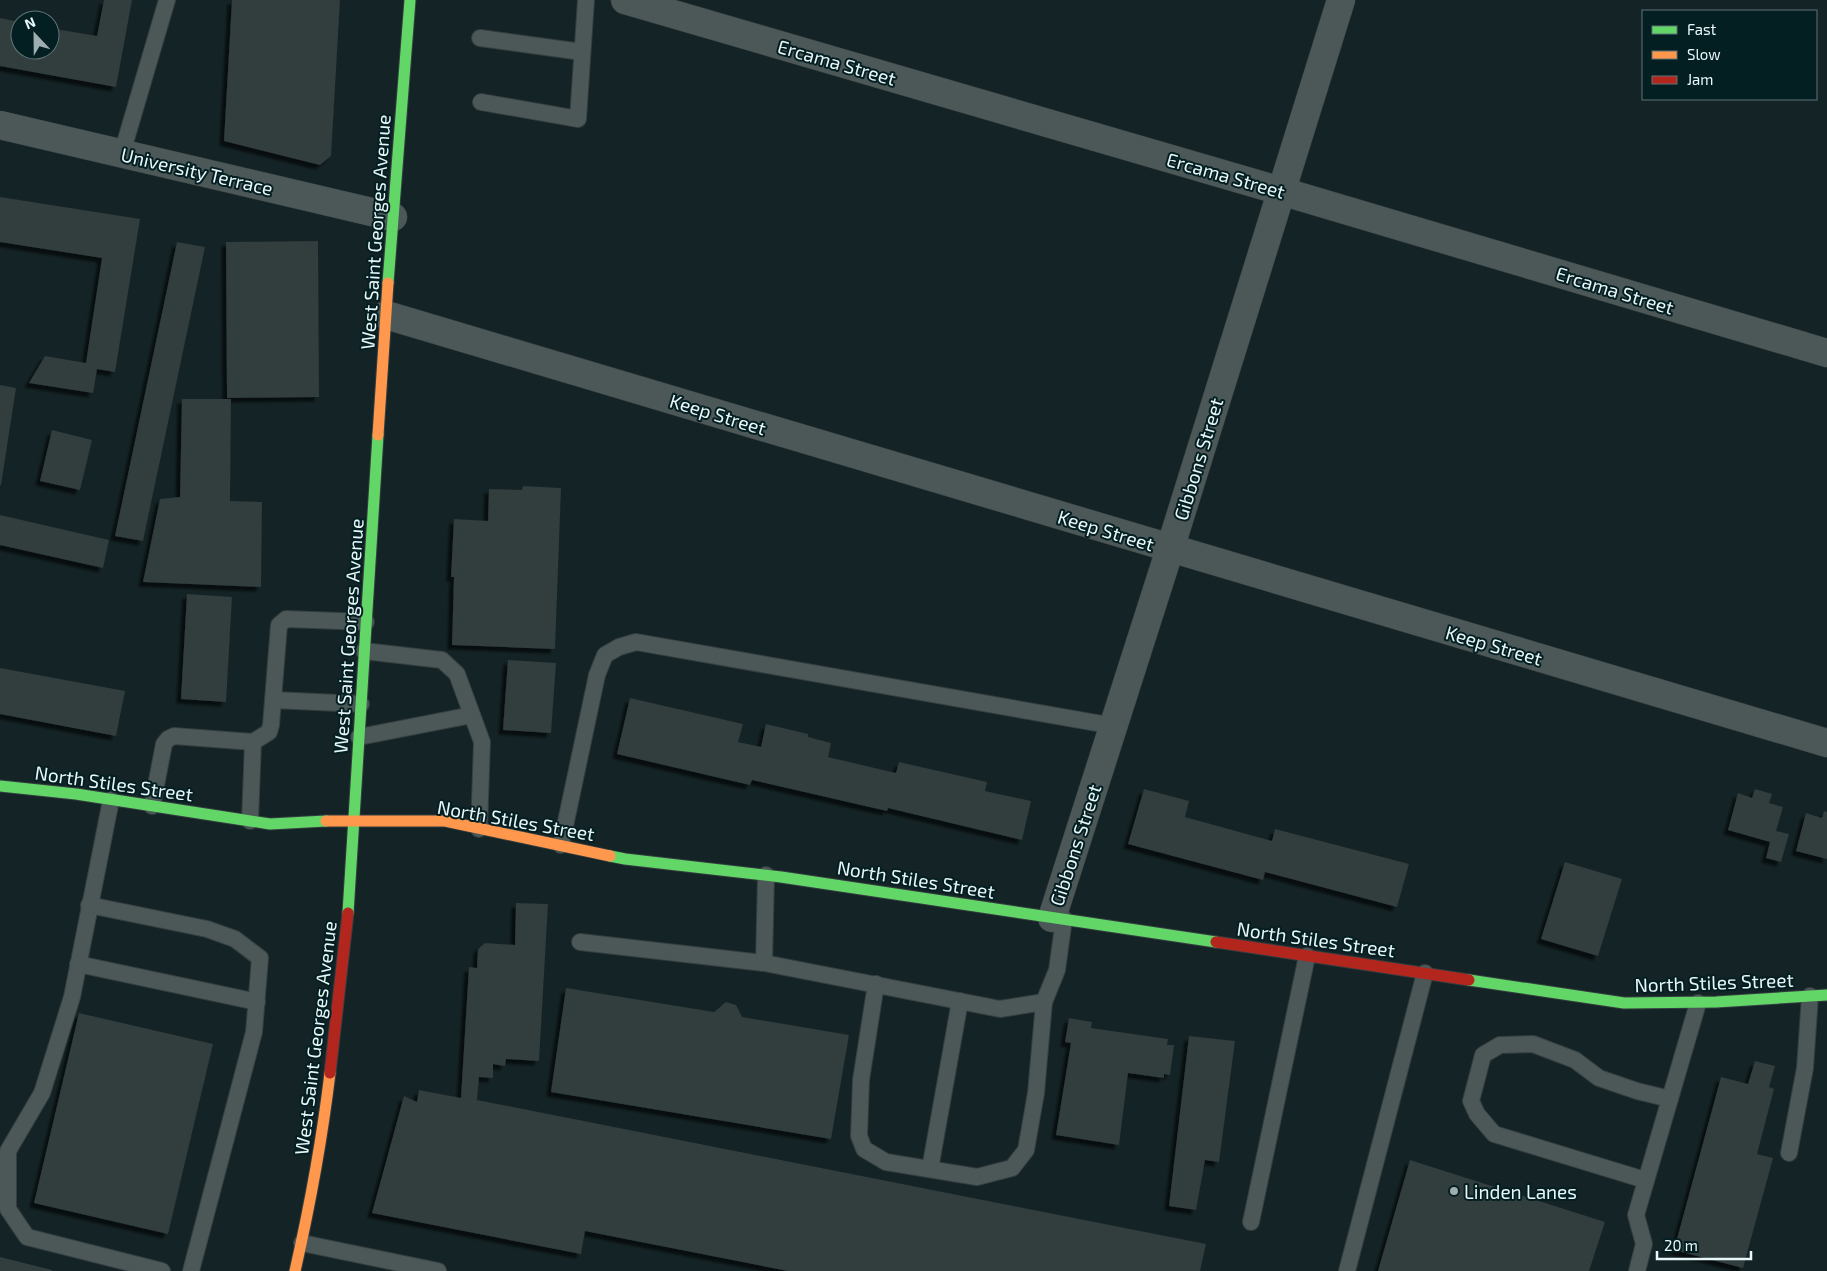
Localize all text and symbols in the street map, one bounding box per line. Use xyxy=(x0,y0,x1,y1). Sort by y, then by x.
north arrow xyxy=(10,10,60,60)
legend xyxy=(1642,10,1817,100)
text: N xyxy=(22,13,38,32)
text: Fast xyxy=(1687,20,1717,38)
street label: Ercama Street xyxy=(775,34,899,90)
text: Slow xyxy=(1687,45,1721,63)
text: Jam xyxy=(1687,70,1713,88)
street label: West Saint Georges Avenue xyxy=(355,114,395,350)
street label: University Terrace xyxy=(119,142,275,200)
street label: Ercama Street xyxy=(1164,147,1288,203)
street label: Ercama Street xyxy=(1553,261,1677,319)
street label: Keep Street xyxy=(667,388,769,440)
street label: Gibbons Street xyxy=(1168,395,1228,523)
street label: Keep Street xyxy=(1055,504,1157,556)
street label: West Saint Georges Avenue xyxy=(328,518,368,754)
street label: Keep Street xyxy=(1443,620,1545,670)
street label: North Stiles Street xyxy=(33,761,195,805)
street label: Gibbons Street xyxy=(1044,781,1106,909)
street label: North Stiles Street xyxy=(436,795,596,845)
street label: North Stiles Street xyxy=(836,855,996,903)
street label: North Stiles Street xyxy=(1235,917,1397,961)
street label: West Saint Georges Avenue xyxy=(289,920,341,1156)
street label: North Stiles Street xyxy=(1634,968,1794,996)
place label: Linden Lanes xyxy=(1464,1180,1577,1203)
marker: Linden Lanes xyxy=(1448,1185,1460,1197)
scale bar xyxy=(1657,1228,1751,1260)
text: 20 m xyxy=(1664,1236,1698,1254)

